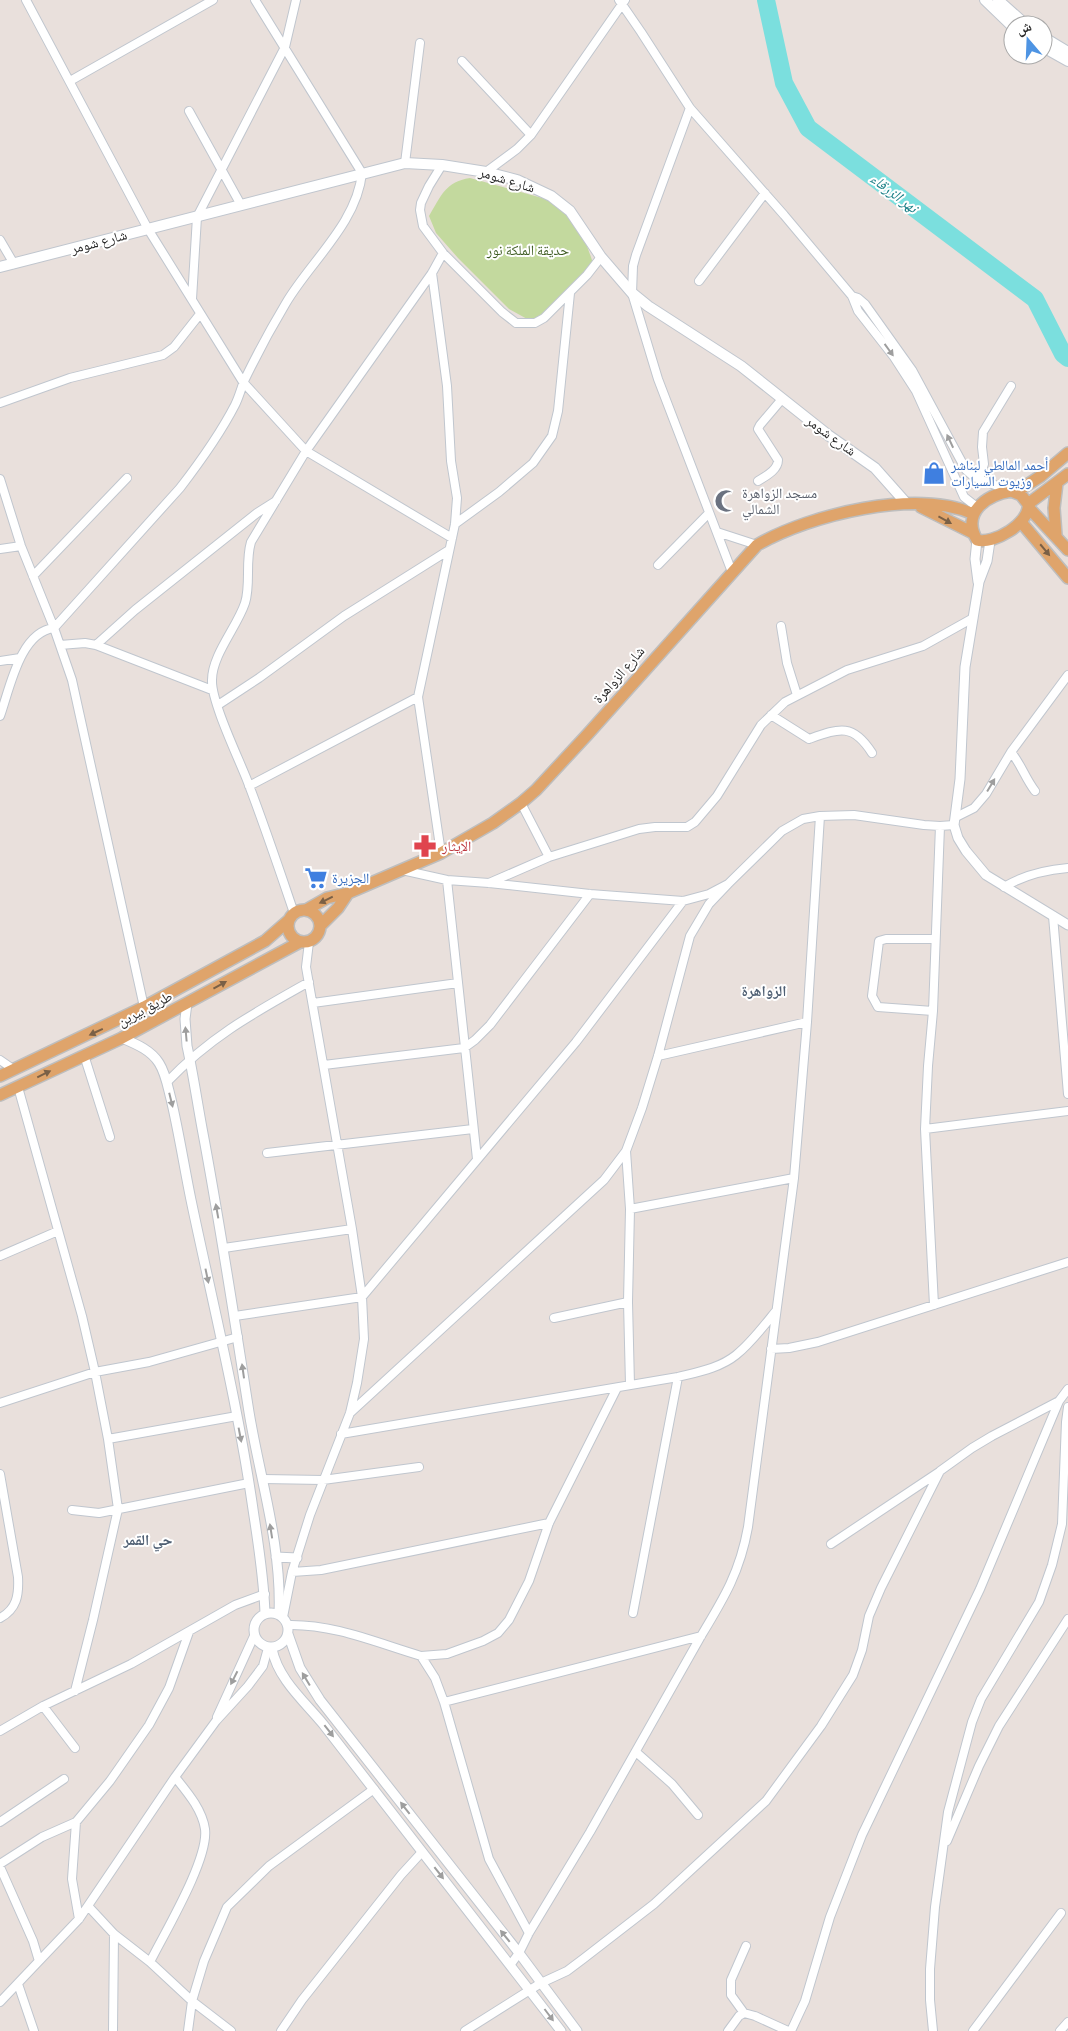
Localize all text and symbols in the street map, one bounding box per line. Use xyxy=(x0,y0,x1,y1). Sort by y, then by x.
north arrow xyxy=(1003,15,1053,65)
text: ش xyxy=(1014,18,1034,39)
street label: شارع شومر xyxy=(476,163,537,197)
water label: نهر الزرقاء xyxy=(867,169,923,218)
street label: شارع شومر xyxy=(68,226,129,259)
park label: حديقة الملكة نور xyxy=(486,242,569,259)
one-way arrow xyxy=(884,343,894,357)
street label: شارع شومر xyxy=(801,412,859,461)
one-way arrow xyxy=(945,434,953,448)
place label: أحمد المالطي لبناشر وزيوت السيارات xyxy=(950,457,1048,490)
shop icon: أحمد المالطي لبناشر وزيوت السيارات xyxy=(921,460,947,486)
place label: مسجد الزواهرة الشمالي xyxy=(742,485,817,520)
mosque icon: مسجد الزواهرة الشمالي xyxy=(713,488,739,514)
one-way arrow xyxy=(938,516,952,524)
one-way arrow xyxy=(1039,543,1050,556)
street label: شارع الزواهرة xyxy=(590,643,649,708)
one-way arrow xyxy=(987,779,996,792)
pharmacy icon: الإيثار xyxy=(412,833,438,859)
place label: الإيثار xyxy=(441,838,471,855)
supermarket icon: الجزيرة xyxy=(303,865,329,891)
place label: الجزيرة xyxy=(332,870,369,887)
one-way arrow xyxy=(319,895,334,904)
one-way arrow xyxy=(213,981,227,989)
district label: الزواهرة xyxy=(741,982,787,1000)
street label: طريق بيرين xyxy=(115,988,176,1031)
one-way arrow xyxy=(182,1026,190,1042)
one-way arrow xyxy=(89,1028,103,1036)
one-way arrow xyxy=(37,1070,51,1078)
one-way arrow xyxy=(167,1092,175,1107)
one-way arrow xyxy=(213,1203,221,1219)
one-way arrow xyxy=(204,1268,212,1284)
one-way arrow xyxy=(239,1363,247,1379)
one-way arrow xyxy=(237,1427,245,1443)
one-way arrow xyxy=(267,1523,275,1539)
district label: حي القمر xyxy=(122,1531,173,1552)
one-way arrow xyxy=(230,1671,238,1685)
one-way arrow xyxy=(302,1673,311,1686)
one-way arrow xyxy=(323,1724,334,1737)
one-way arrow xyxy=(400,1802,411,1815)
one-way arrow xyxy=(434,1866,444,1880)
one-way arrow xyxy=(500,1930,511,1943)
one-way arrow xyxy=(544,2008,555,2021)

